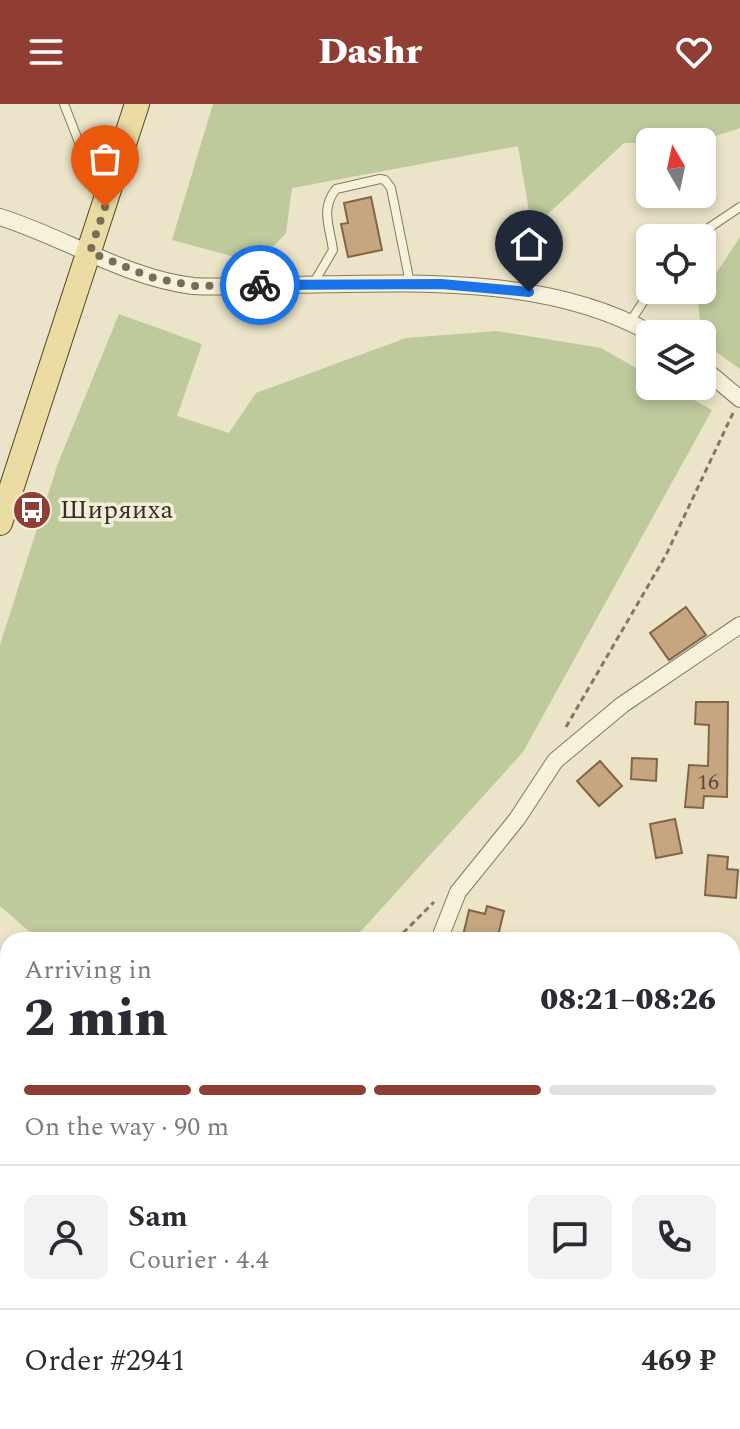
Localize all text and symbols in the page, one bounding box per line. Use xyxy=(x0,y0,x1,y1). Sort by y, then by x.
text: Dashr xyxy=(318,25,422,80)
icon: menu xyxy=(24,30,68,74)
icon: heart xyxy=(672,30,716,74)
pin xyxy=(71,125,139,207)
north arrow xyxy=(636,128,716,208)
map controls xyxy=(636,128,716,400)
icon: bag xyxy=(83,137,127,181)
pin xyxy=(495,210,563,292)
icon: home xyxy=(507,222,551,266)
button: locate xyxy=(636,224,716,304)
courier xyxy=(220,245,300,325)
icon: bike xyxy=(238,263,282,307)
button: layers xyxy=(636,320,716,400)
bus stop icon: Ширяиха xyxy=(11,489,53,531)
place label: Ширяиха xyxy=(60,490,173,530)
house number: 16 xyxy=(697,766,719,799)
text: Arriving in xyxy=(24,950,152,990)
text: 08:21–08:26 xyxy=(540,977,716,1023)
text: 2 min xyxy=(24,980,168,1059)
text: On the way · 90 m xyxy=(24,1107,229,1147)
text: Sam xyxy=(128,1194,188,1240)
button: person xyxy=(24,1195,108,1279)
button: chat xyxy=(528,1195,612,1279)
button: phone xyxy=(632,1195,716,1279)
text: Courier · 4.4 xyxy=(128,1240,269,1280)
text: Order #2941 xyxy=(24,1338,186,1384)
text: 469 ₽ xyxy=(641,1338,716,1384)

